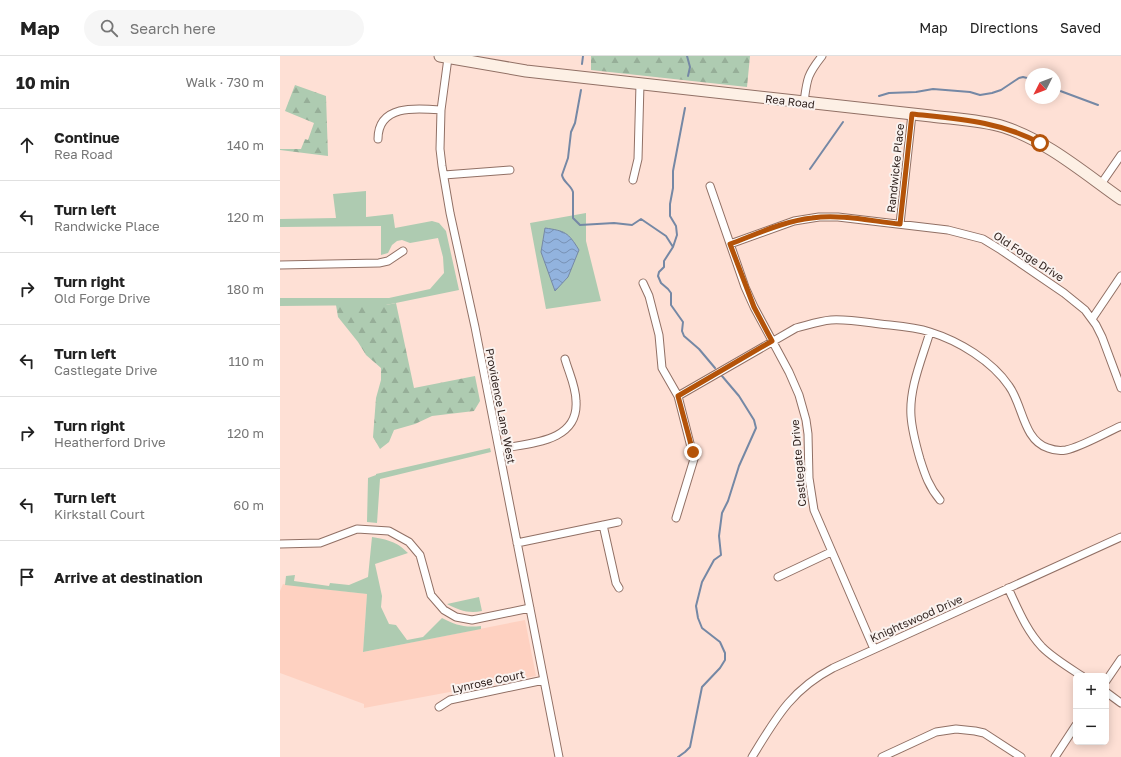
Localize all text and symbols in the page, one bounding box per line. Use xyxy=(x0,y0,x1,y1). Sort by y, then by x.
search box xyxy=(84,10,364,46)
text: Map xyxy=(20,16,60,39)
icon: search xyxy=(98,17,120,39)
text: Search here xyxy=(130,19,216,37)
text: Map xyxy=(919,19,948,36)
text: Directions xyxy=(970,19,1038,36)
text: Saved xyxy=(1060,19,1101,36)
north arrow xyxy=(1025,68,1061,104)
text: 10 min xyxy=(16,72,70,93)
text: Walk · 730 m xyxy=(185,74,264,90)
street label: Rea Road xyxy=(765,92,815,110)
street label: Randwicke Place xyxy=(884,123,906,213)
text: Continue xyxy=(54,128,120,146)
icon: ahead xyxy=(16,134,38,156)
route start xyxy=(1031,134,1049,152)
text: 140 m xyxy=(227,137,264,153)
text: Rea Road xyxy=(54,146,113,162)
text: Turn left xyxy=(54,200,116,218)
icon: left xyxy=(16,206,38,228)
text: 120 m xyxy=(227,209,264,225)
text: Randwicke Place xyxy=(54,218,160,234)
street label: Old Forge Drive xyxy=(991,228,1067,284)
text: Turn right xyxy=(54,272,125,290)
icon: right xyxy=(16,278,38,300)
text: 180 m xyxy=(227,281,264,297)
text: Old Forge Drive xyxy=(54,290,150,306)
text: Turn left xyxy=(54,344,116,362)
street label: Providence Lane West xyxy=(483,347,519,465)
icon: left xyxy=(16,350,38,372)
text: 110 m xyxy=(229,353,264,369)
text: Castlegate Drive xyxy=(54,362,157,378)
text: Turn right xyxy=(54,416,125,434)
street label: Castlegate Drive xyxy=(788,419,808,507)
icon: right xyxy=(16,422,38,444)
text: 120 m xyxy=(227,425,264,441)
text: Heatherford Drive xyxy=(54,434,166,450)
route end xyxy=(684,443,702,461)
text: Turn left xyxy=(54,488,116,506)
icon: left xyxy=(16,494,38,516)
text: 60 m xyxy=(233,497,264,513)
text: Kirkstall Court xyxy=(54,506,145,522)
icon: arrive xyxy=(16,566,38,588)
text: Arrive at destination xyxy=(54,568,203,586)
street label: Knightswood Drive xyxy=(868,592,964,644)
street label: Lynrose Court xyxy=(451,667,525,695)
map controls xyxy=(1073,673,1109,745)
button: + xyxy=(1073,673,1109,709)
button: − xyxy=(1073,709,1109,745)

